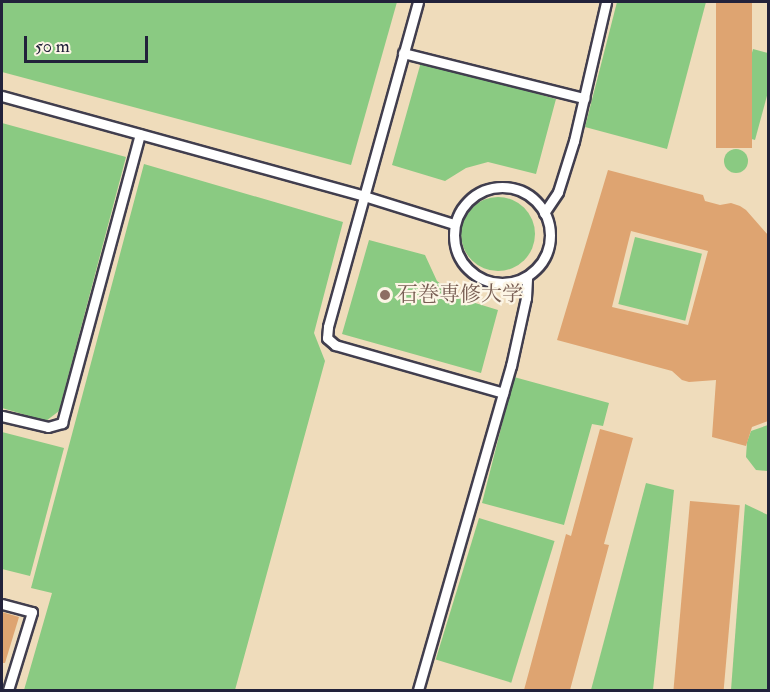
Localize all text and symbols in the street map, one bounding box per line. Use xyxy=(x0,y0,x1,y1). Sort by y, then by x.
scale bar xyxy=(27,24,152,62)
text: 50 m xyxy=(35,35,70,58)
place label: 石巻専修大学 xyxy=(397,282,523,308)
marker: 石巻専修大学 xyxy=(378,288,392,302)

